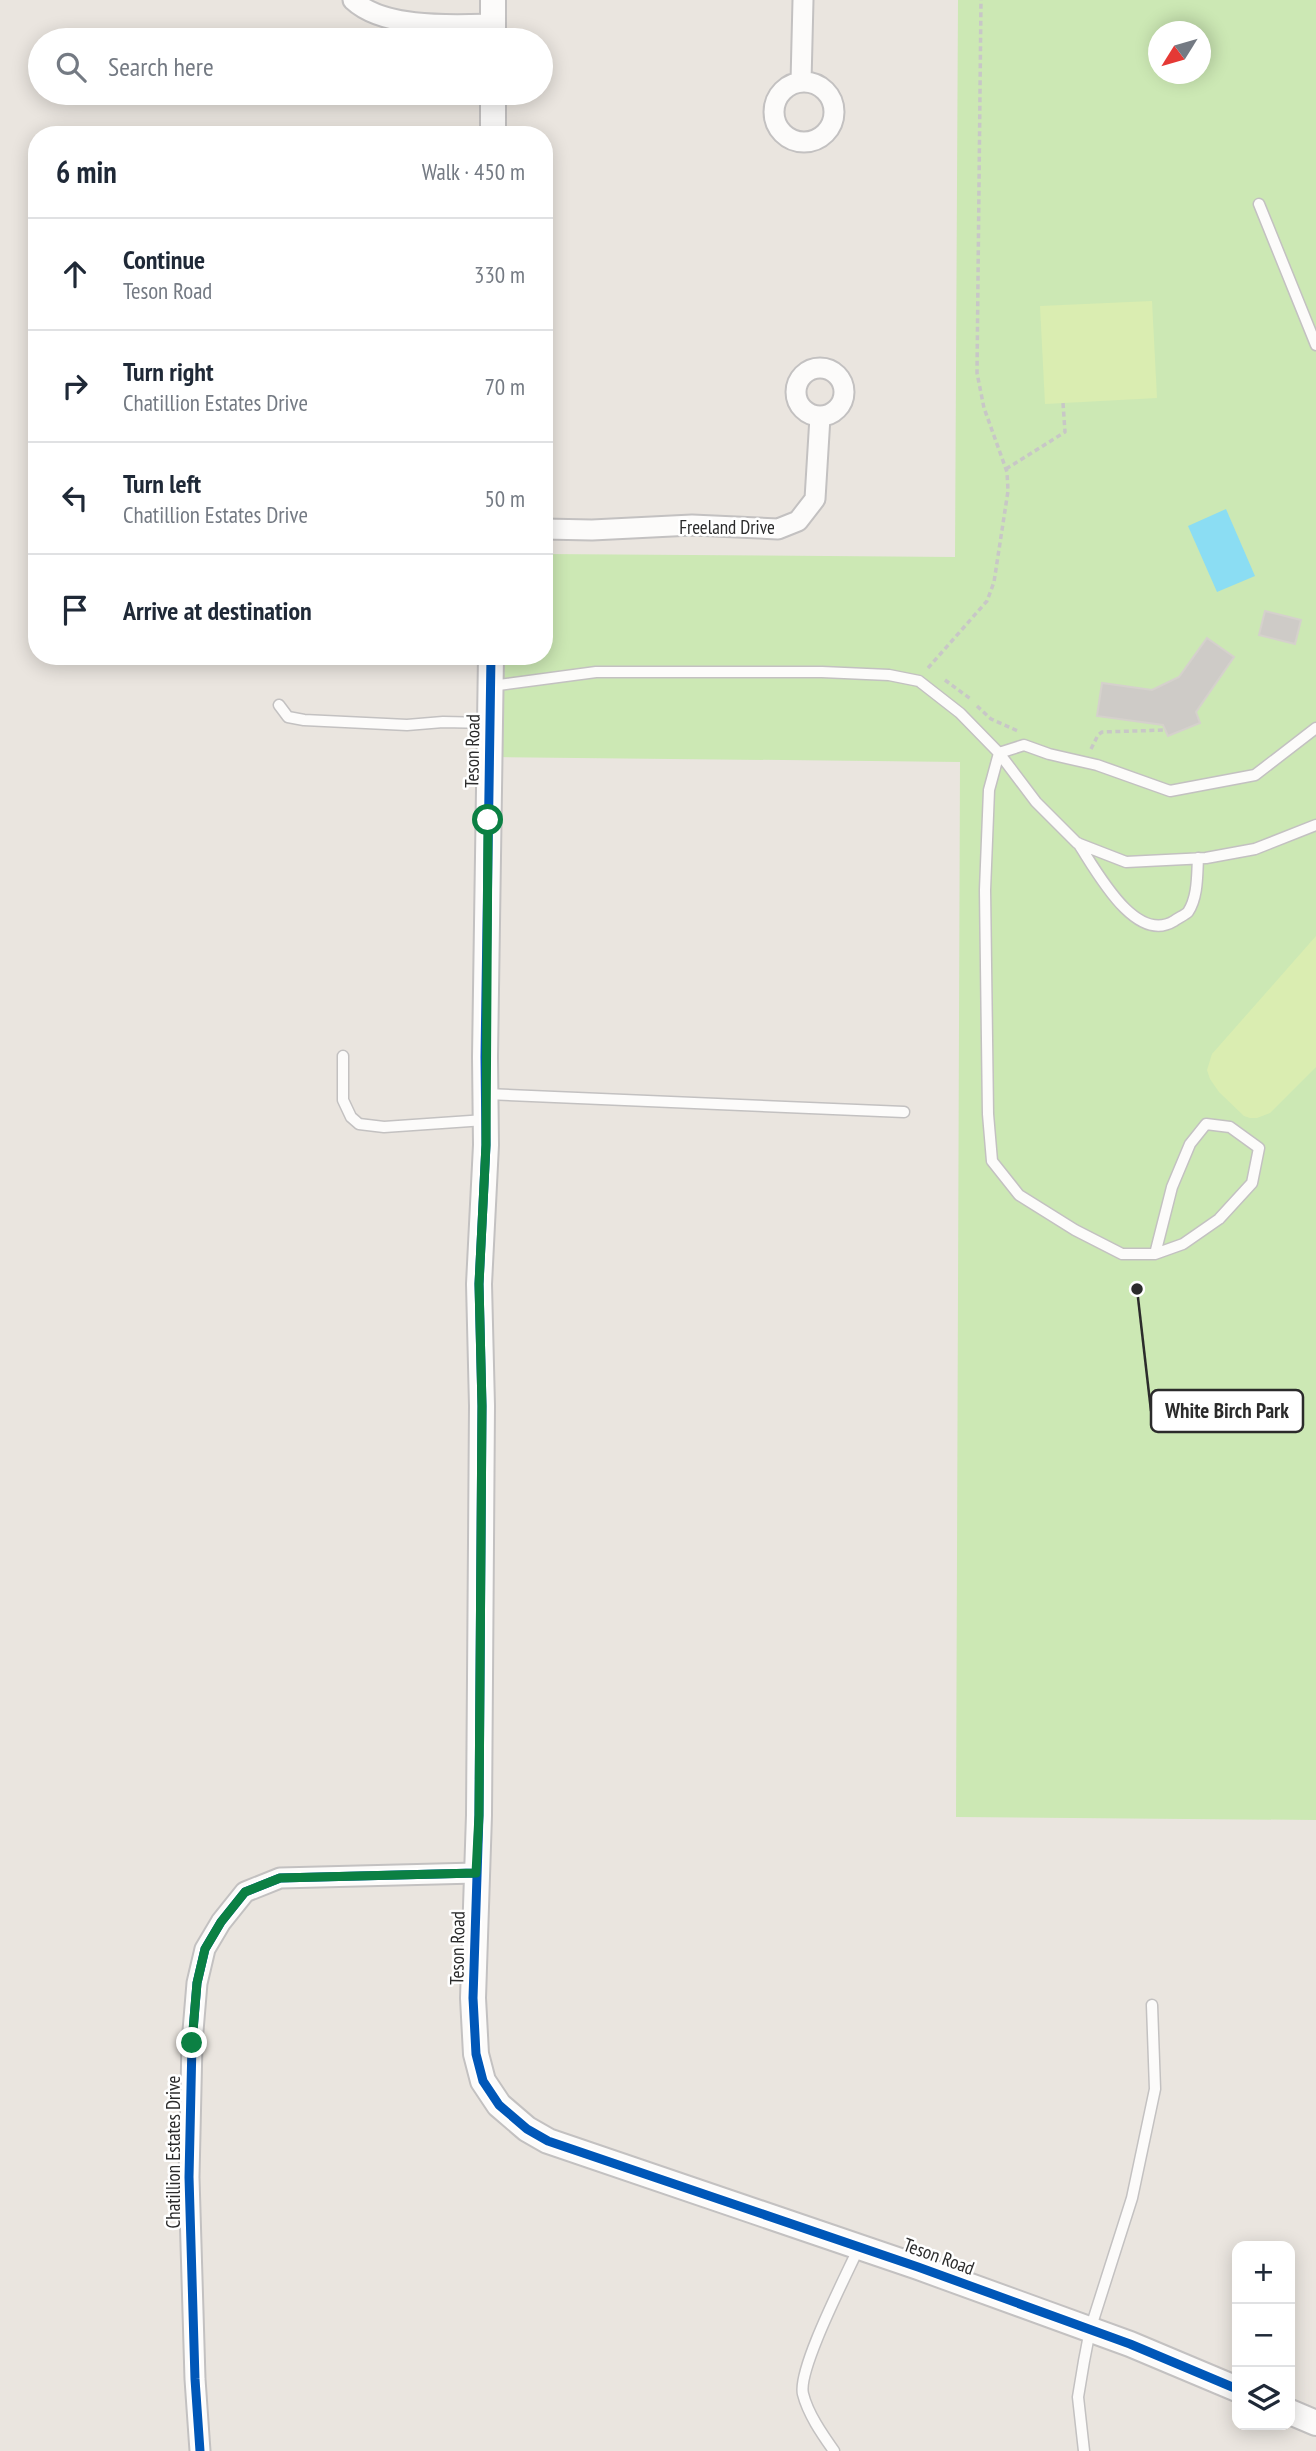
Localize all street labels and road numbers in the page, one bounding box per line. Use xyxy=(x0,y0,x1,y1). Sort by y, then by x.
street label: Freeland Drive xyxy=(679,515,775,539)
street label: Teson Road xyxy=(459,714,485,788)
street label: Teson Road xyxy=(444,1911,470,1985)
street label: Chatillion Estates Drive xyxy=(161,2075,185,2228)
street label: Teson Road xyxy=(900,2232,978,2280)

